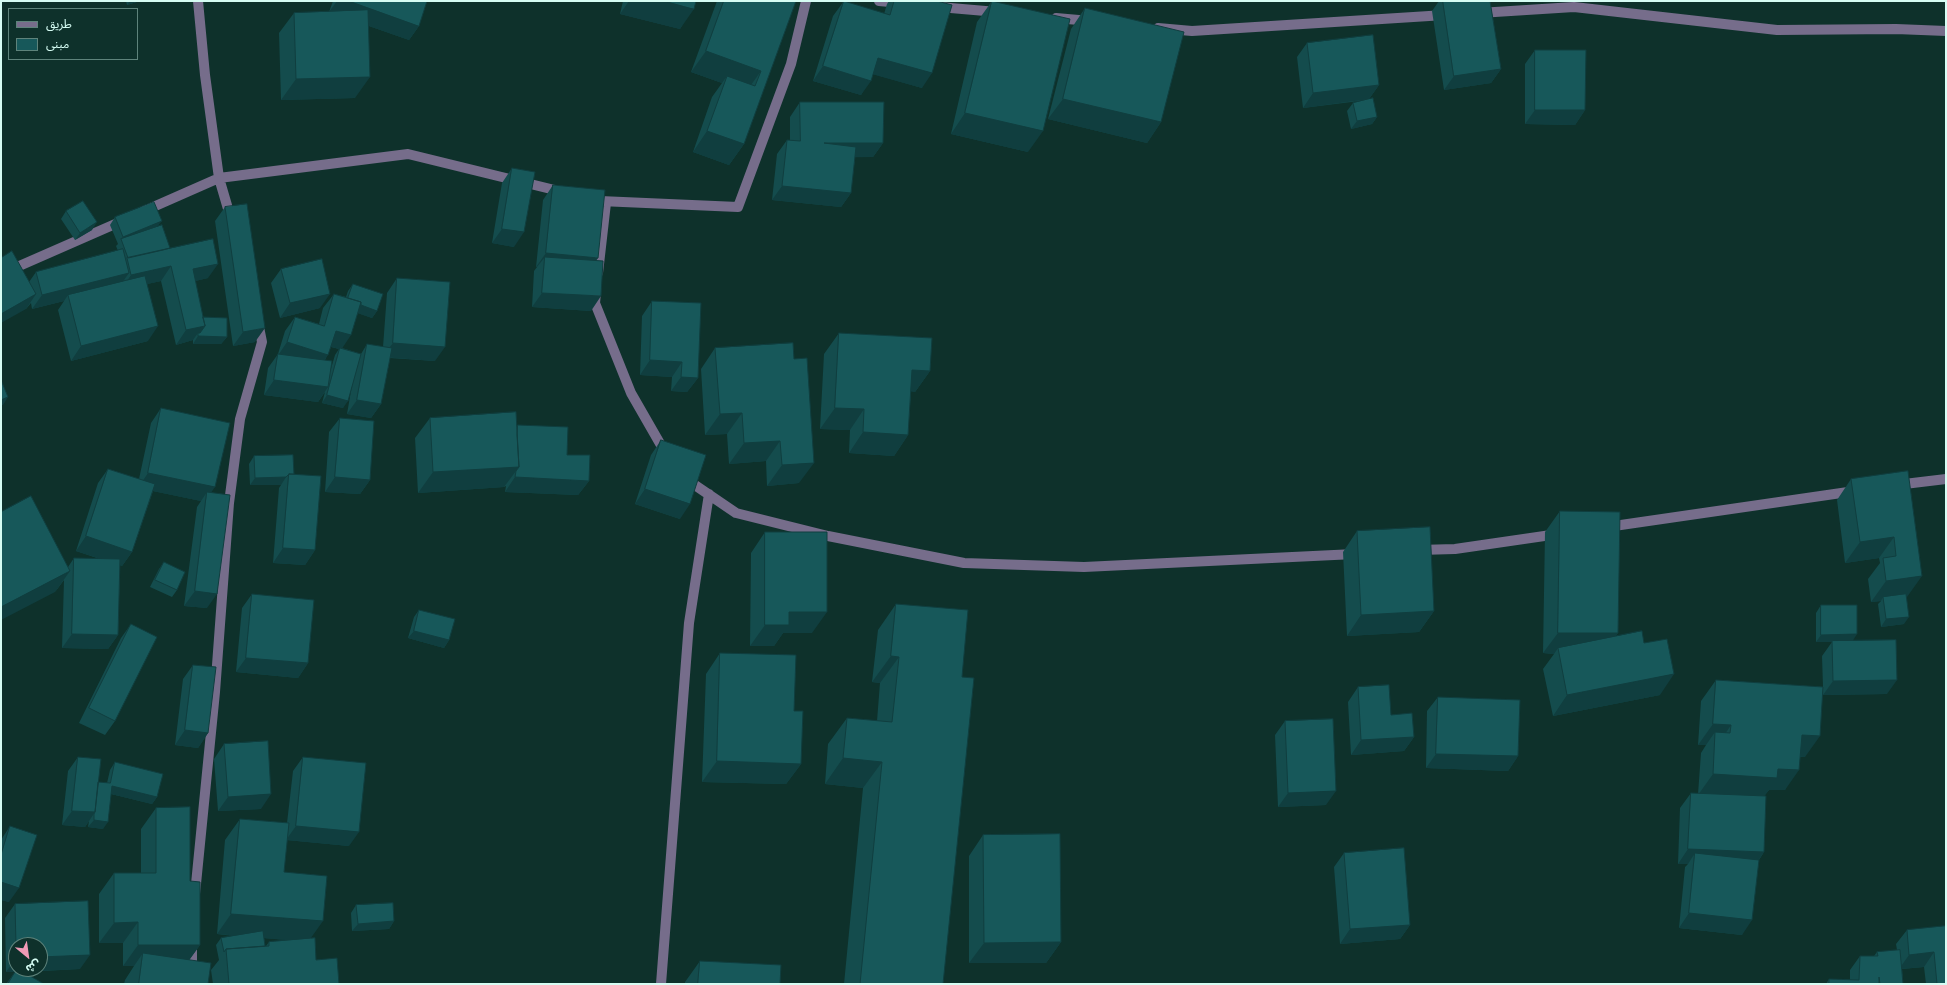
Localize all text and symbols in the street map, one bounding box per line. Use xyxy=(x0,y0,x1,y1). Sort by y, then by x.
legend xyxy=(8,8,138,60)
text: طريق xyxy=(46,16,72,31)
text: مبنى xyxy=(46,36,69,51)
north arrow xyxy=(8,937,48,977)
text: ش xyxy=(23,957,43,976)

